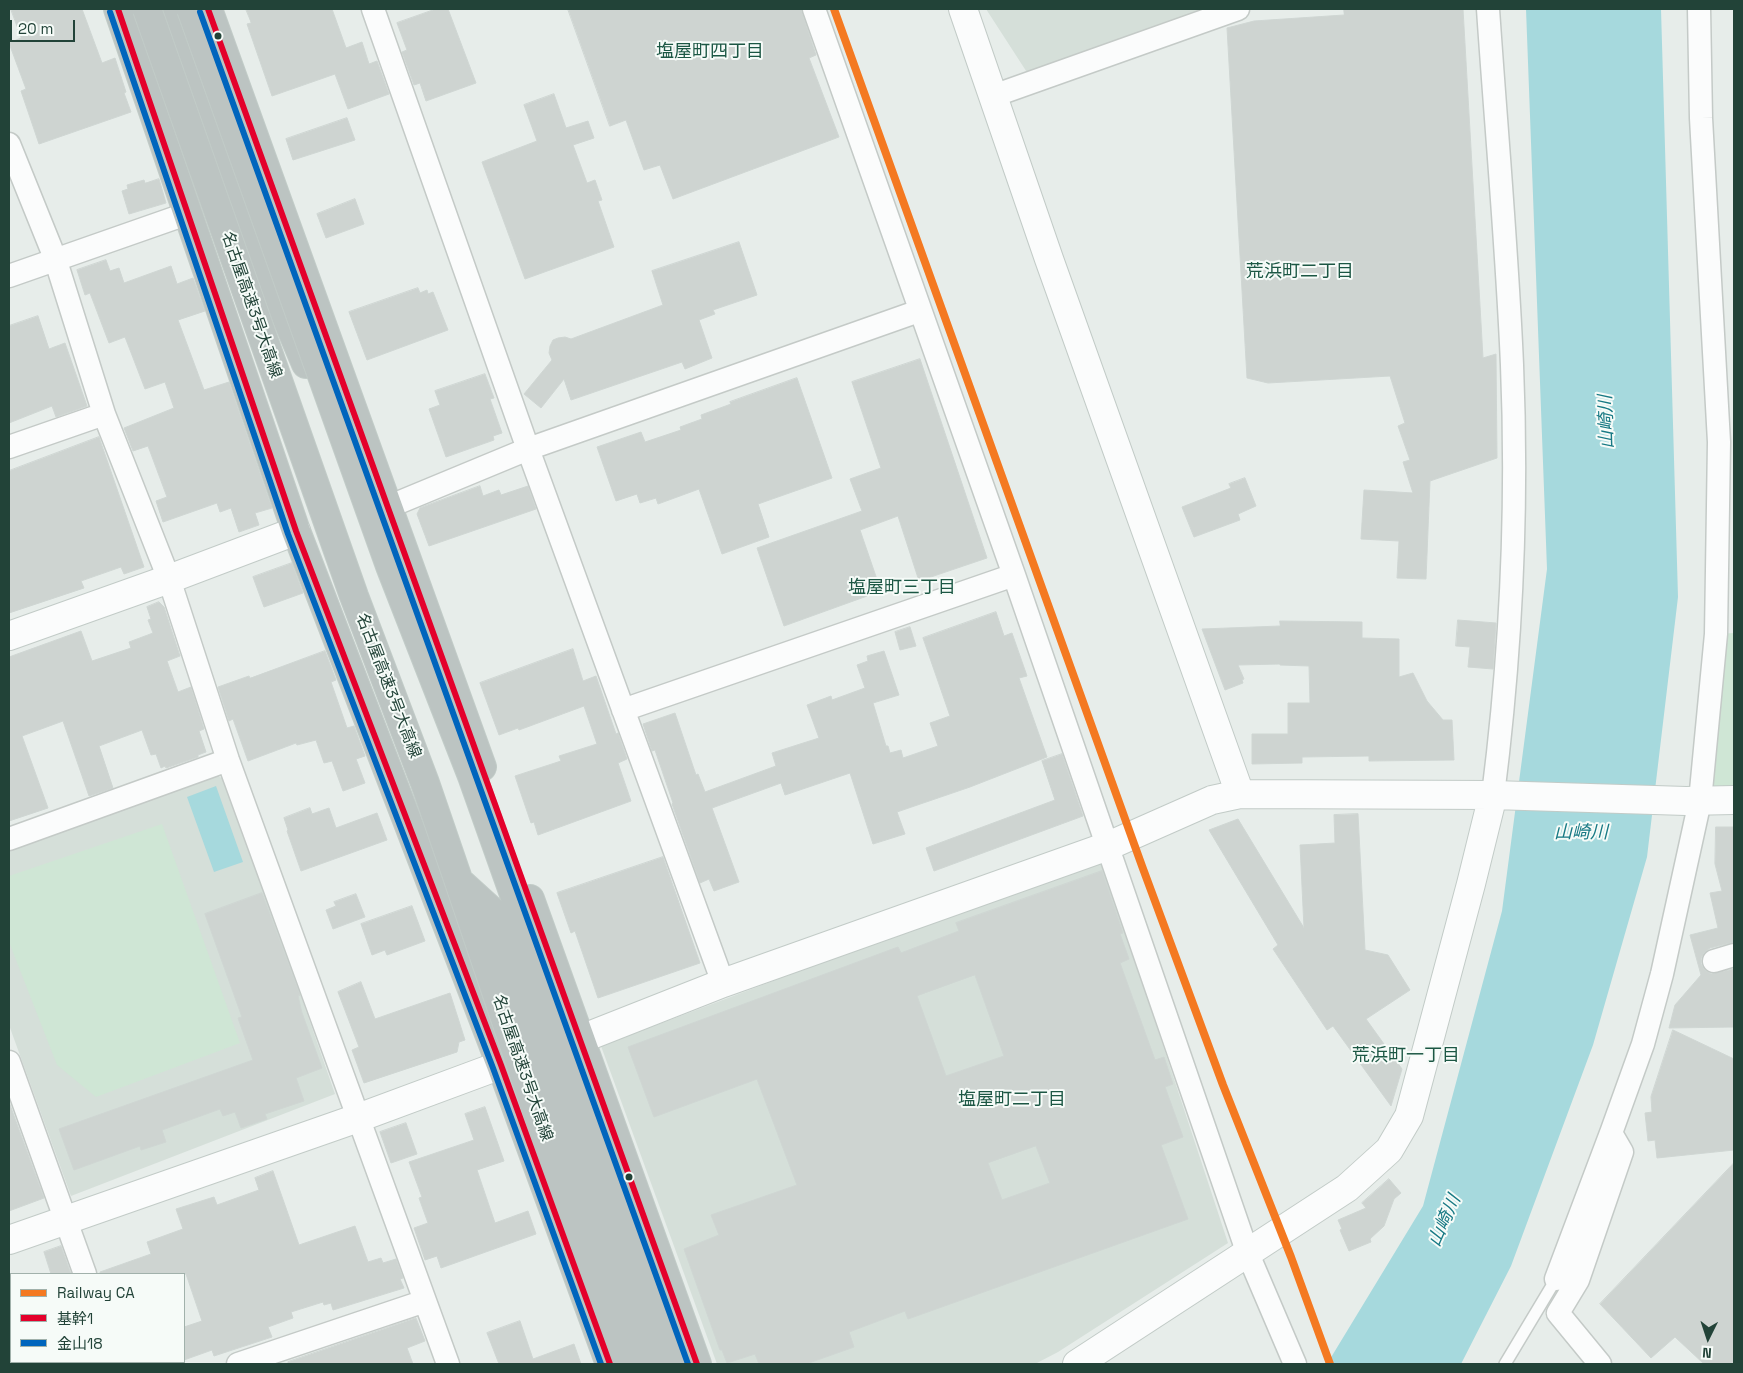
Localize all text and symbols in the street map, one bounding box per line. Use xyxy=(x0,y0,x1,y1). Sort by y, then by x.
scale bar xyxy=(12,10,78,42)
text: 20 m xyxy=(18,19,53,38)
unlabelled marker xyxy=(213,31,223,41)
district label: 塩屋町四丁目 xyxy=(656,41,764,63)
street label: 名古屋高速3号大高線 xyxy=(217,229,285,381)
district label: 荒浜町二丁目 xyxy=(1246,261,1354,283)
water label: 山崎川 xyxy=(1595,395,1619,449)
district label: 塩屋町三丁目 xyxy=(848,577,956,599)
street label: 名古屋高速3号大高線 xyxy=(352,611,424,761)
water label: 山崎川 xyxy=(1554,822,1608,844)
street label: 名古屋高速3号大高線 xyxy=(488,992,556,1144)
district label: 荒浜町一丁目 xyxy=(1352,1045,1460,1067)
district label: 塩屋町二丁目 xyxy=(958,1089,1066,1111)
unlabelled marker xyxy=(624,1172,634,1182)
water label: 山崎川 xyxy=(1424,1192,1466,1250)
legend xyxy=(10,1273,185,1363)
text: Railway CA xyxy=(57,1283,135,1302)
text: 基幹1 xyxy=(57,1309,93,1328)
north arrow xyxy=(1683,1313,1733,1363)
text: 金山18 xyxy=(57,1334,103,1353)
text: N xyxy=(1702,1344,1712,1362)

